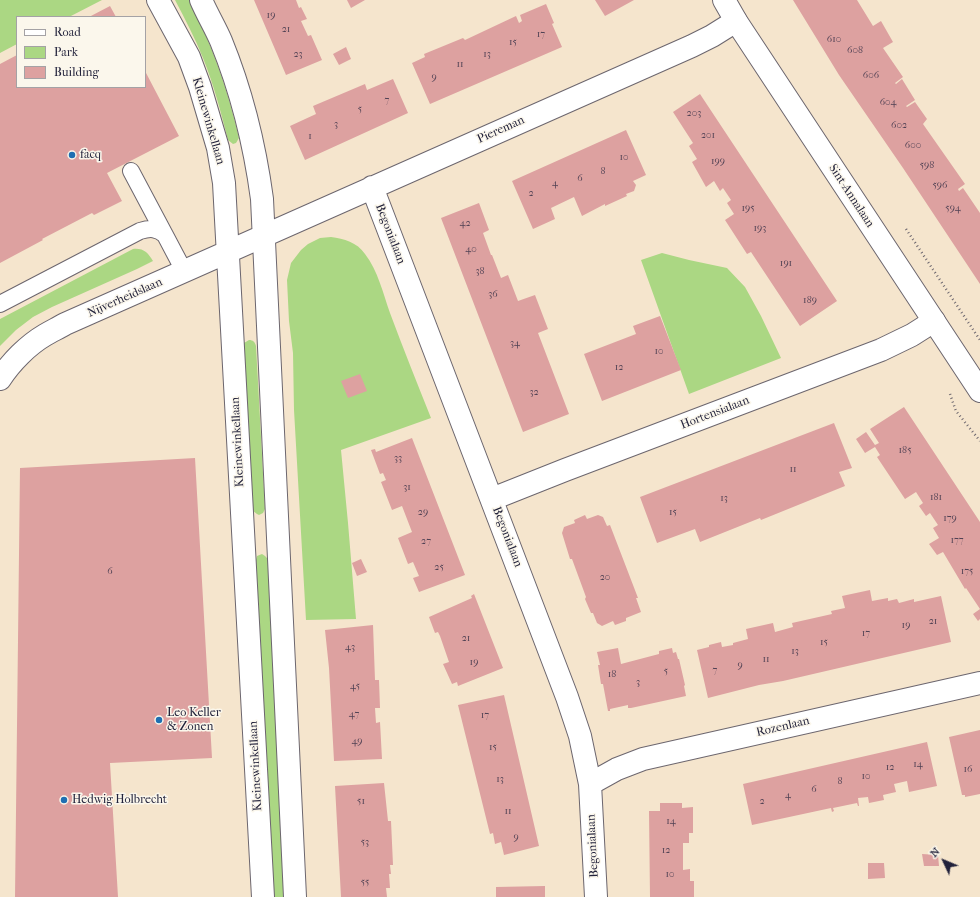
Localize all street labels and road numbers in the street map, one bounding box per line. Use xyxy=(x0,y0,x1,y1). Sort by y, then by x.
street label: Kleinewinkellaan xyxy=(189,76,227,166)
street label: Piereman xyxy=(475,113,527,147)
street label: Sint-Annalaan xyxy=(825,162,877,230)
street label: Begonialaan xyxy=(372,202,408,266)
street label: Nijverheidslaan xyxy=(85,275,165,321)
street label: Hortensialaan xyxy=(679,393,751,433)
street label: Kleinewinkellaan xyxy=(228,397,248,487)
street label: Begonialaan xyxy=(489,505,525,569)
street label: Rozenlaan xyxy=(755,714,811,740)
street label: Kleinewinkellaan xyxy=(246,721,266,811)
street label: Begonialaan xyxy=(584,814,602,878)

